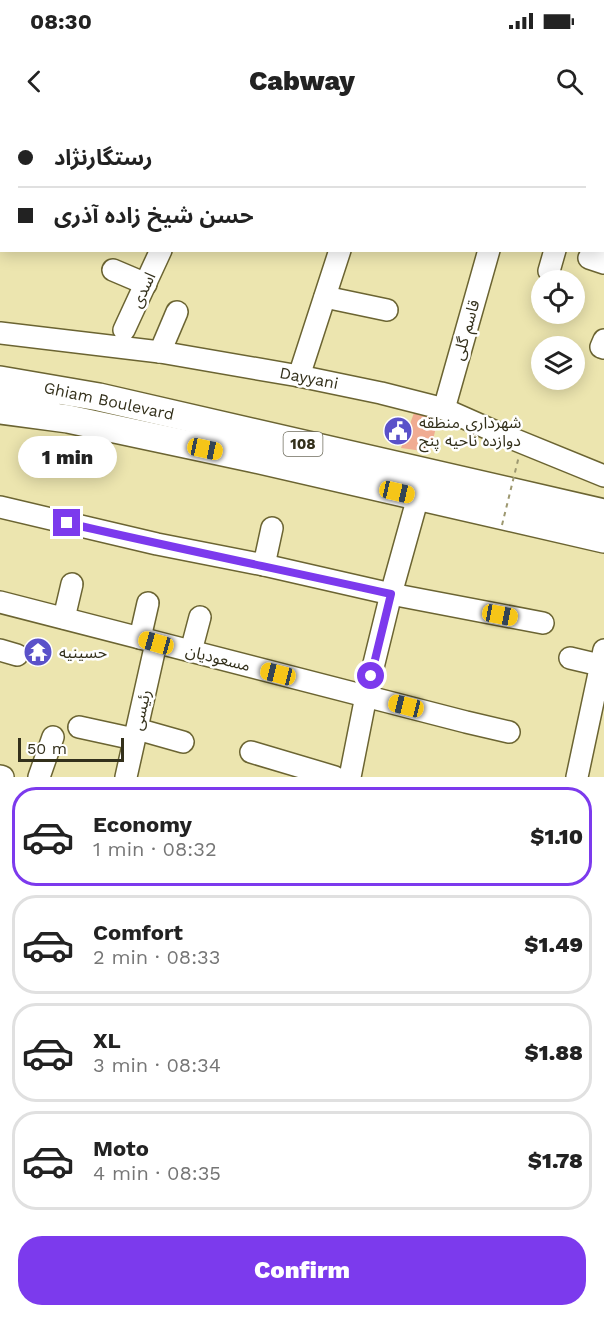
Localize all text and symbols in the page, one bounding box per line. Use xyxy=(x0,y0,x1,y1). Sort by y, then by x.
text: 08:30 xyxy=(30,9,92,34)
icon: back xyxy=(18,65,51,98)
text: Cabway xyxy=(249,65,355,97)
icon: search xyxy=(553,65,586,98)
text: رستگارنژاد xyxy=(54,145,152,170)
text: حسن شیخ زاده آذری xyxy=(54,203,254,228)
street label: اسدی xyxy=(127,269,159,311)
map controls xyxy=(531,270,585,390)
button: locate xyxy=(531,270,585,324)
street label: قاسم گلی xyxy=(448,298,487,363)
button: layers xyxy=(531,336,585,390)
street label: Dayyani xyxy=(278,363,340,393)
street label: Ghiam Boulevard xyxy=(42,378,176,424)
place label: شهرداری منطقه دوازده ناحیه پنج xyxy=(419,413,521,453)
public building icon: شهرداری منطقه دوازده ناحیه پنج xyxy=(382,415,414,447)
road number: 108 xyxy=(284,432,322,456)
callout: 1 min xyxy=(17,436,116,478)
car xyxy=(186,436,224,462)
text: 1 min xyxy=(42,445,93,469)
car xyxy=(377,479,417,505)
route end xyxy=(53,509,80,536)
car xyxy=(481,603,519,627)
car xyxy=(136,629,176,657)
temple icon: حسینیه xyxy=(22,636,54,668)
street label: مسعودیان xyxy=(184,641,252,675)
place label: حسینیه xyxy=(59,643,107,662)
car xyxy=(258,661,298,687)
route start xyxy=(357,662,384,689)
street label: رئیسی xyxy=(127,688,155,732)
car xyxy=(386,693,426,719)
scale bar xyxy=(18,735,124,762)
text: 50 m xyxy=(27,739,67,758)
icon: car xyxy=(21,810,75,864)
text: Economy xyxy=(93,812,192,837)
text: $1.10 xyxy=(530,824,583,849)
text: 1 min · 08:32 xyxy=(93,837,217,861)
icon: car xyxy=(21,918,75,972)
text: Comfort xyxy=(93,920,183,945)
text: $1.49 xyxy=(524,932,583,957)
text: 2 min · 08:33 xyxy=(93,945,220,969)
icon: car xyxy=(21,1026,75,1080)
text: XL xyxy=(93,1028,121,1053)
text: $1.88 xyxy=(525,1040,583,1065)
text: 3 min · 08:34 xyxy=(93,1053,221,1077)
icon: car xyxy=(21,1134,75,1188)
text: Moto xyxy=(93,1136,149,1161)
text: $1.78 xyxy=(528,1148,583,1173)
text: 4 min · 08:35 xyxy=(93,1161,221,1185)
button: Confirm xyxy=(18,1236,586,1305)

